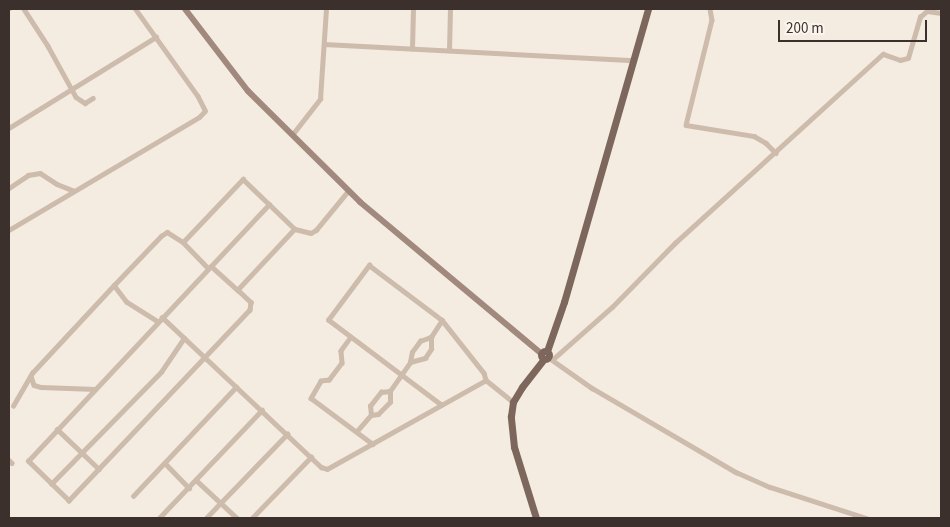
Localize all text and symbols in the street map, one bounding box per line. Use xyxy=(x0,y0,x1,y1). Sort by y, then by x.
scale bar xyxy=(780,10,929,42)
text: 200 m xyxy=(786,18,824,39)

